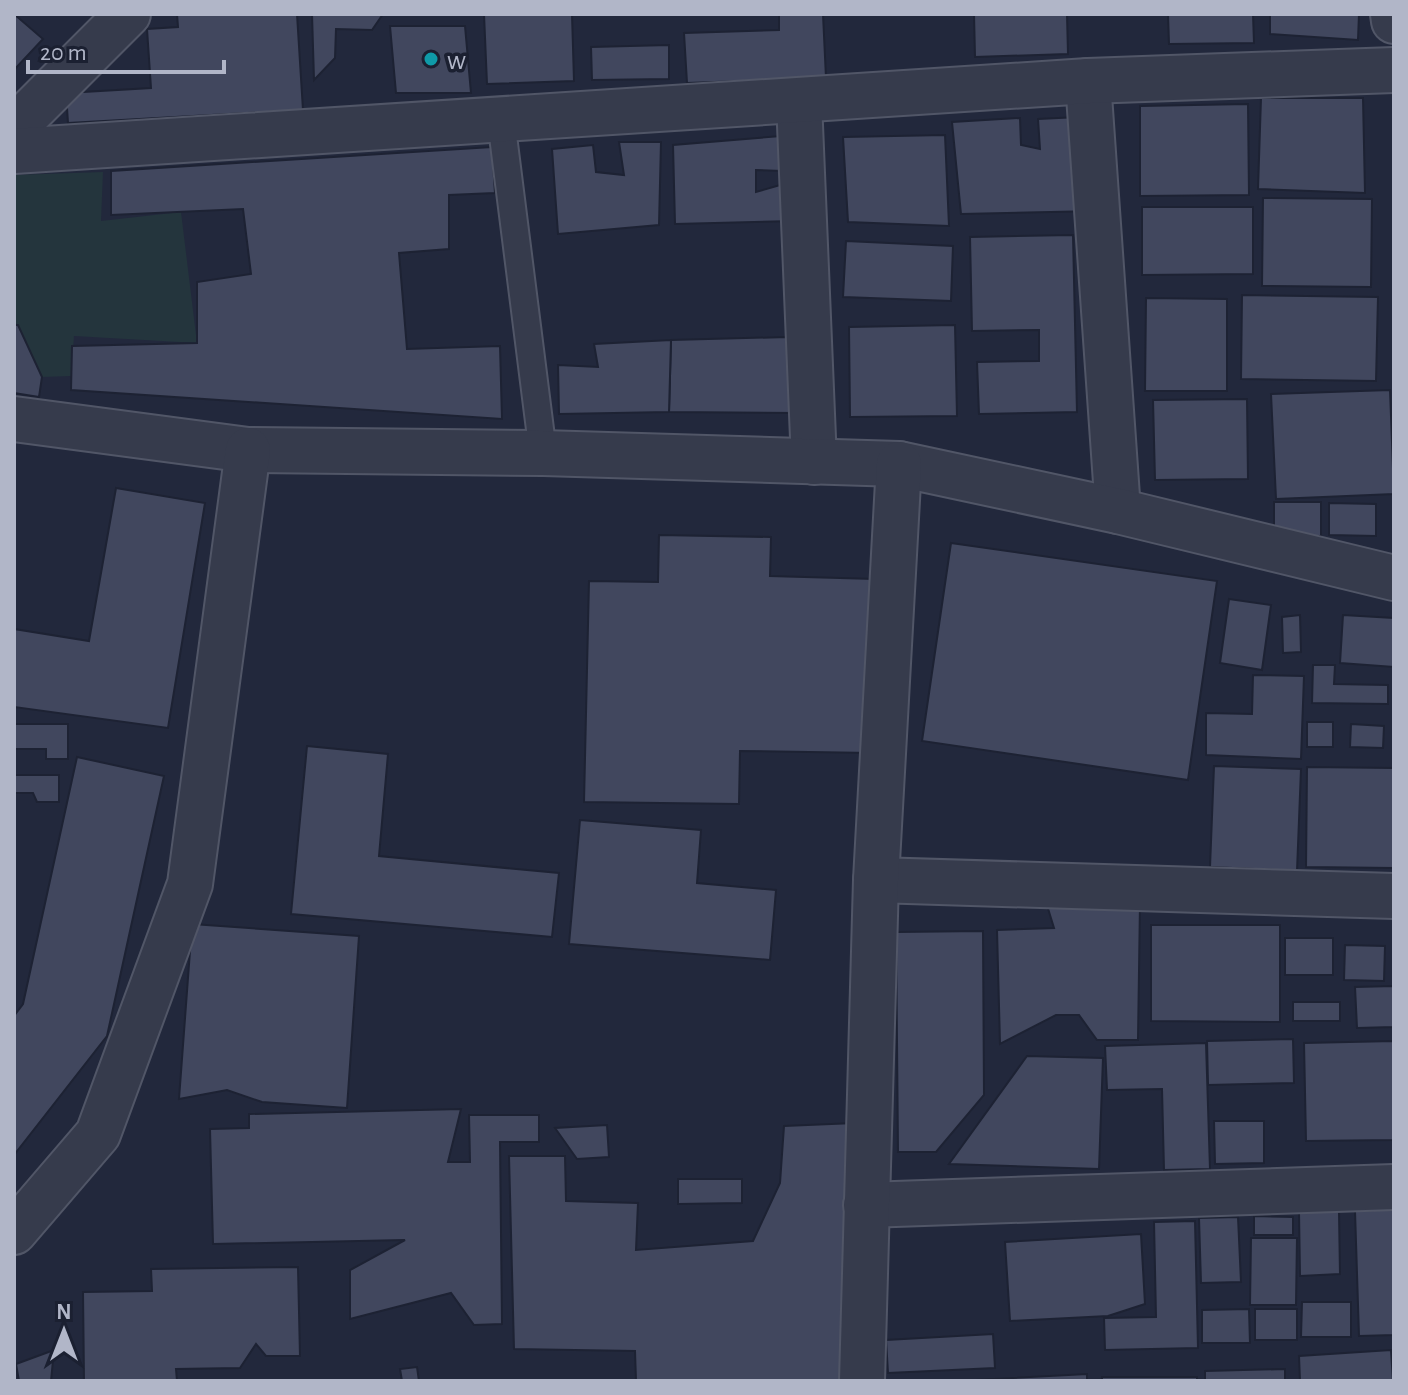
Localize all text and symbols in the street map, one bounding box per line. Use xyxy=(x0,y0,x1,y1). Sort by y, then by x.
scale bar xyxy=(28,24,224,74)
text: 20 m xyxy=(40,41,87,65)
place label: w xyxy=(447,47,466,75)
marker: w xyxy=(422,50,440,68)
north arrow xyxy=(24,1291,104,1371)
text: N xyxy=(56,1301,72,1323)

